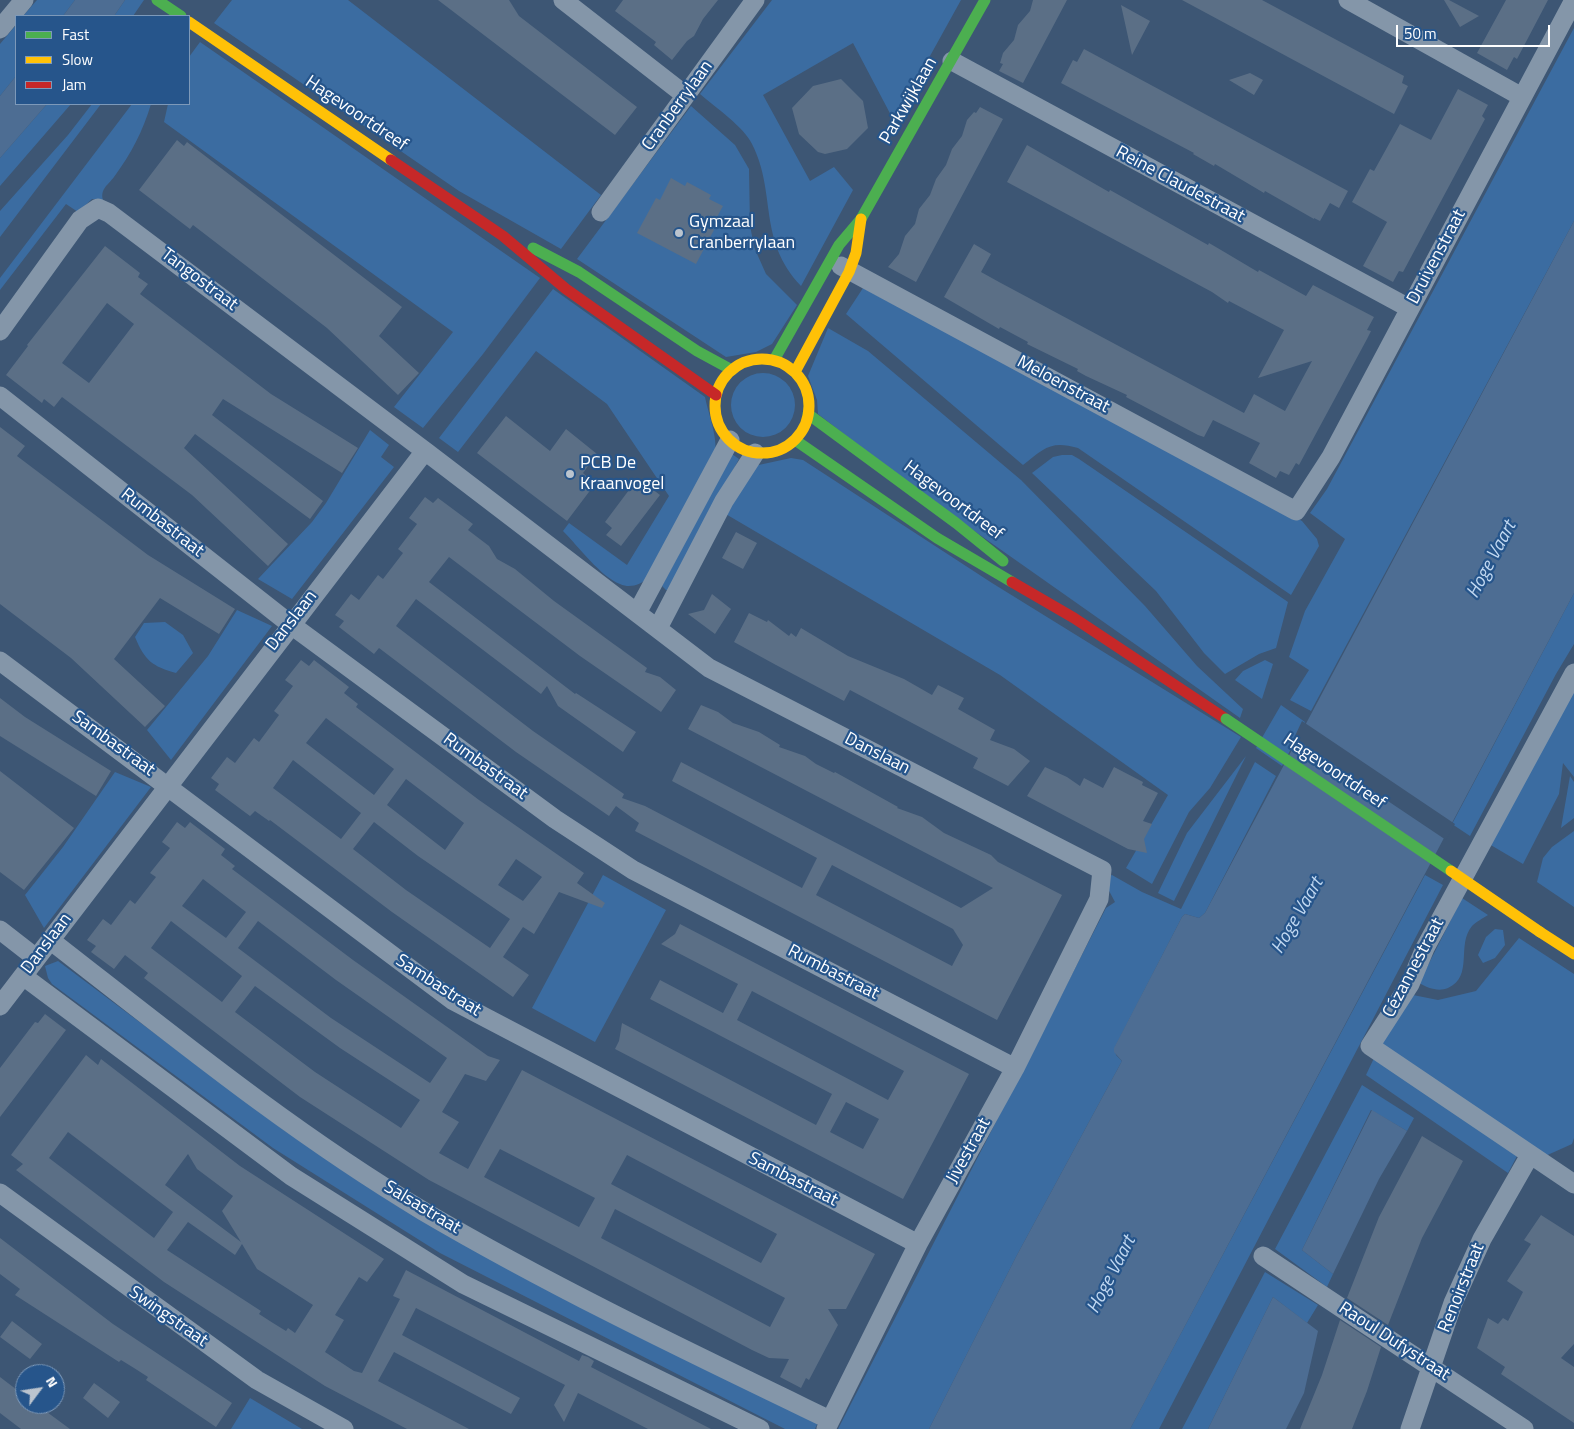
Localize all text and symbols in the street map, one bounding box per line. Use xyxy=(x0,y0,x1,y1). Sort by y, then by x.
legend xyxy=(15,15,190,105)
scale bar xyxy=(1399,15,1553,47)
text: 50 m xyxy=(1404,22,1437,45)
text: Fast xyxy=(62,23,89,46)
text: Slow xyxy=(62,48,93,71)
street label: Parkwijklaan xyxy=(876,54,942,148)
street label: Cranberrylaan xyxy=(638,57,718,155)
street label: Hagevoortdreef xyxy=(301,72,411,156)
text: Jam xyxy=(62,73,86,96)
street label: Reine Claudestraat xyxy=(1112,142,1248,228)
street label: Druivenstraat xyxy=(1403,206,1471,308)
place label: Gymzaal Cranberrylaan xyxy=(689,212,795,254)
marker: Gymzaal Cranberrylaan xyxy=(673,227,685,239)
street label: Tangostraat xyxy=(156,244,242,316)
street label: Meloenstraat xyxy=(1013,352,1113,418)
place label: PCB De Kraanvogel xyxy=(580,453,665,496)
street label: Hagevoortdreef xyxy=(899,457,1007,545)
marker: PCB De Kraanvogel xyxy=(564,468,576,480)
street label: Rumbastraat xyxy=(116,484,208,562)
water label: Hoge Vaart xyxy=(1462,518,1522,602)
street label: Danslaan xyxy=(262,587,322,655)
street label: Sambastraat xyxy=(67,707,159,781)
street label: Danslaan xyxy=(841,728,913,780)
street label: Rumbastraat xyxy=(438,729,532,805)
street label: Hagevoortdreef xyxy=(1279,730,1389,814)
water label: Hoge Vaart xyxy=(1267,874,1329,958)
street label: Danslaan xyxy=(17,909,77,979)
street label: Cézannestraat xyxy=(1379,915,1449,1021)
street label: Rumbastraat xyxy=(784,941,882,1005)
street label: Sambastraat xyxy=(391,950,485,1022)
street label: Jivestraat xyxy=(942,1114,996,1188)
street label: Sambastraat xyxy=(745,1148,841,1212)
street label: Salsastraat xyxy=(380,1177,464,1239)
water label: Hoge Vaart xyxy=(1083,1232,1141,1318)
street label: Renoirstraat xyxy=(1434,1240,1490,1336)
street label: Swingstraat xyxy=(124,1282,212,1352)
street label: Raoul Dufystraat xyxy=(1334,1298,1454,1386)
north arrow xyxy=(15,1364,65,1414)
text: N xyxy=(41,1372,64,1391)

